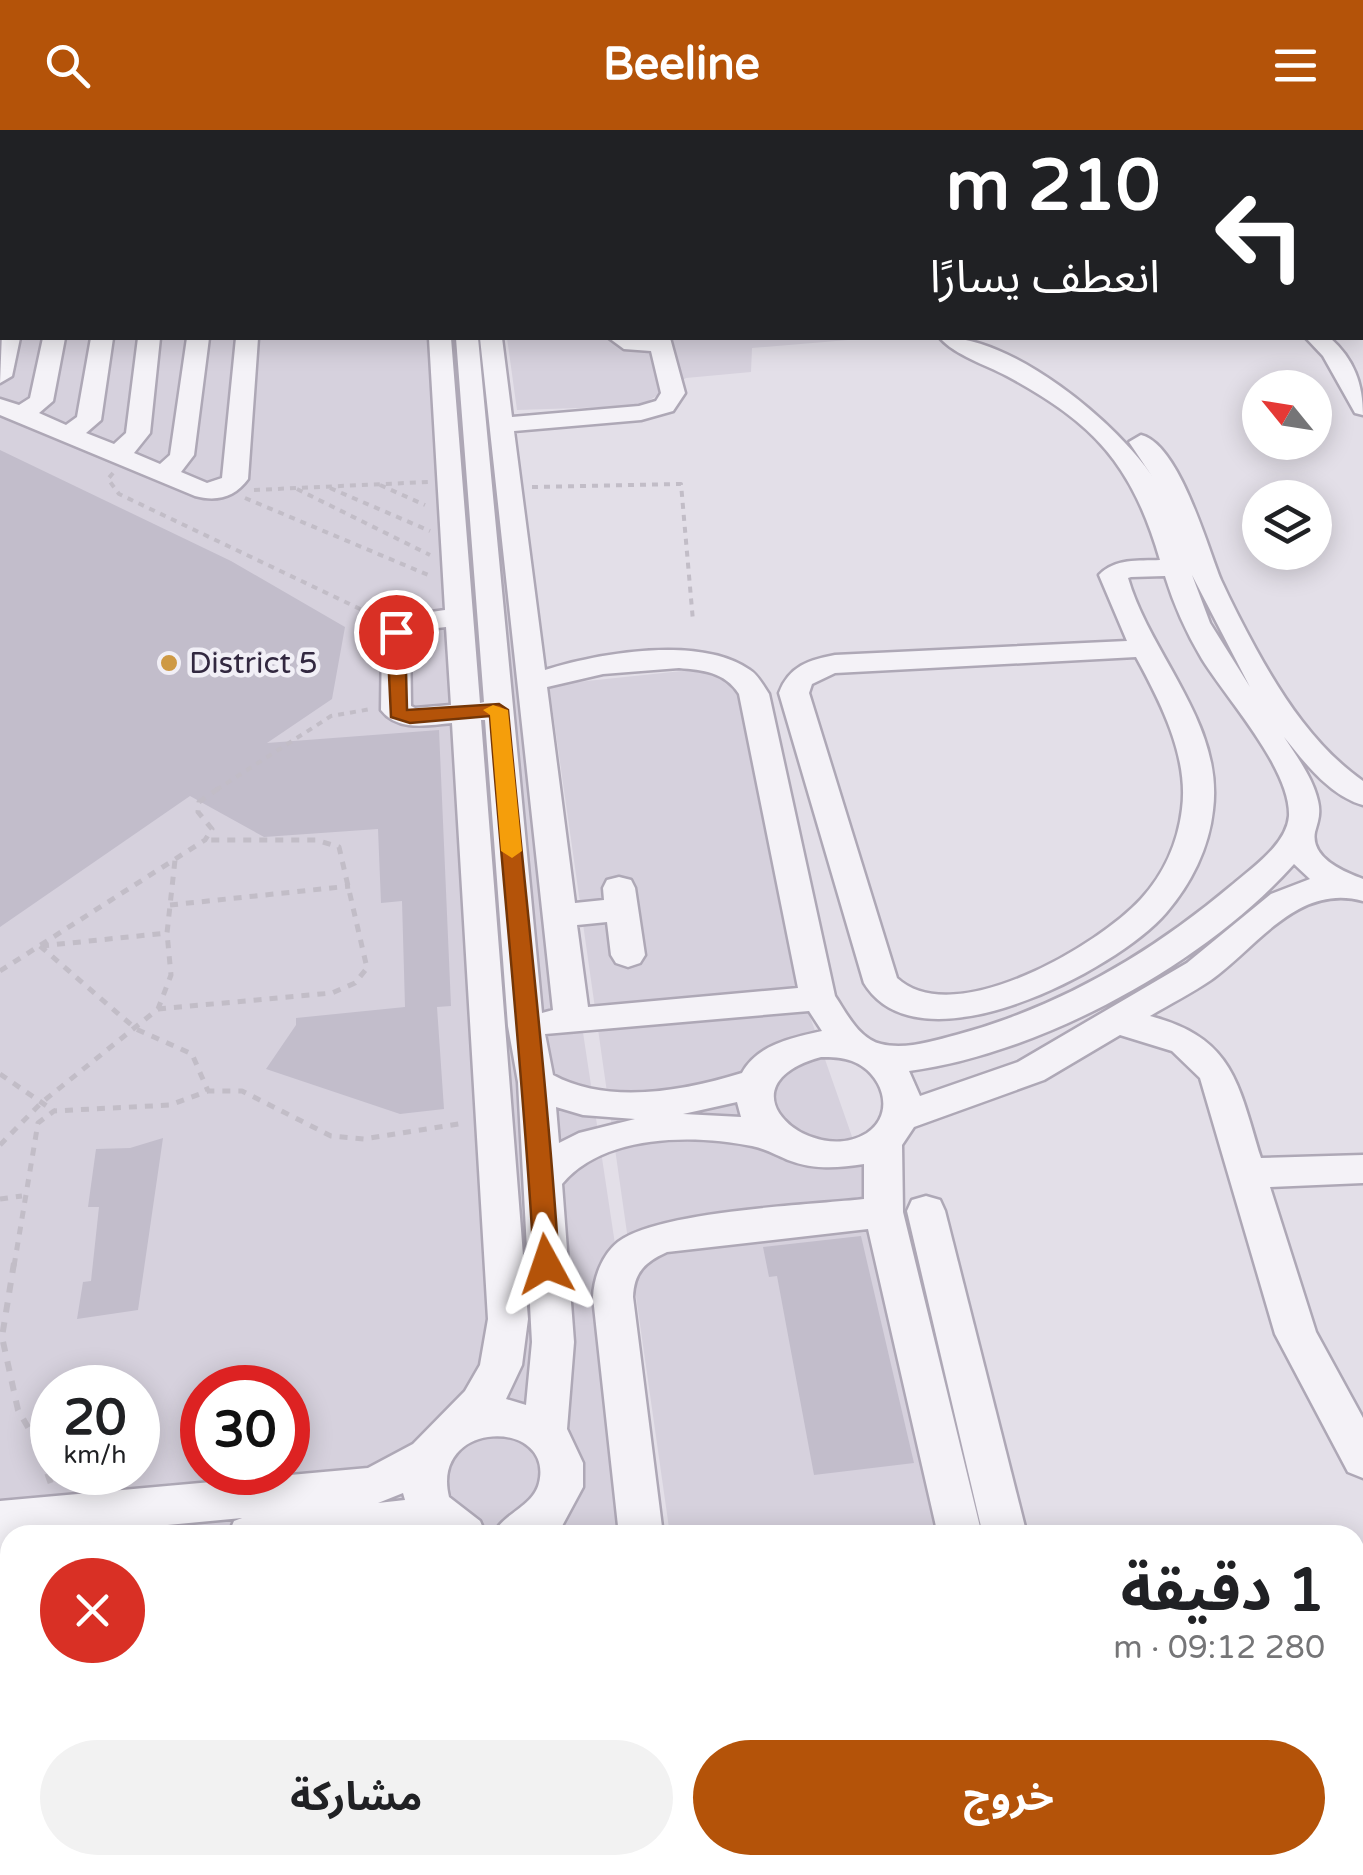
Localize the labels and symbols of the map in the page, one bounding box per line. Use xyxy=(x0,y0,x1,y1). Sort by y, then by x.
north arrow xyxy=(1242,370,1332,460)
pin xyxy=(354,590,439,675)
place label: District 5 xyxy=(189,645,318,682)
marker: District 5 xyxy=(158,652,180,674)
position arrow xyxy=(494,1212,598,1316)
speed limit sign: 30 xyxy=(180,1365,310,1495)

